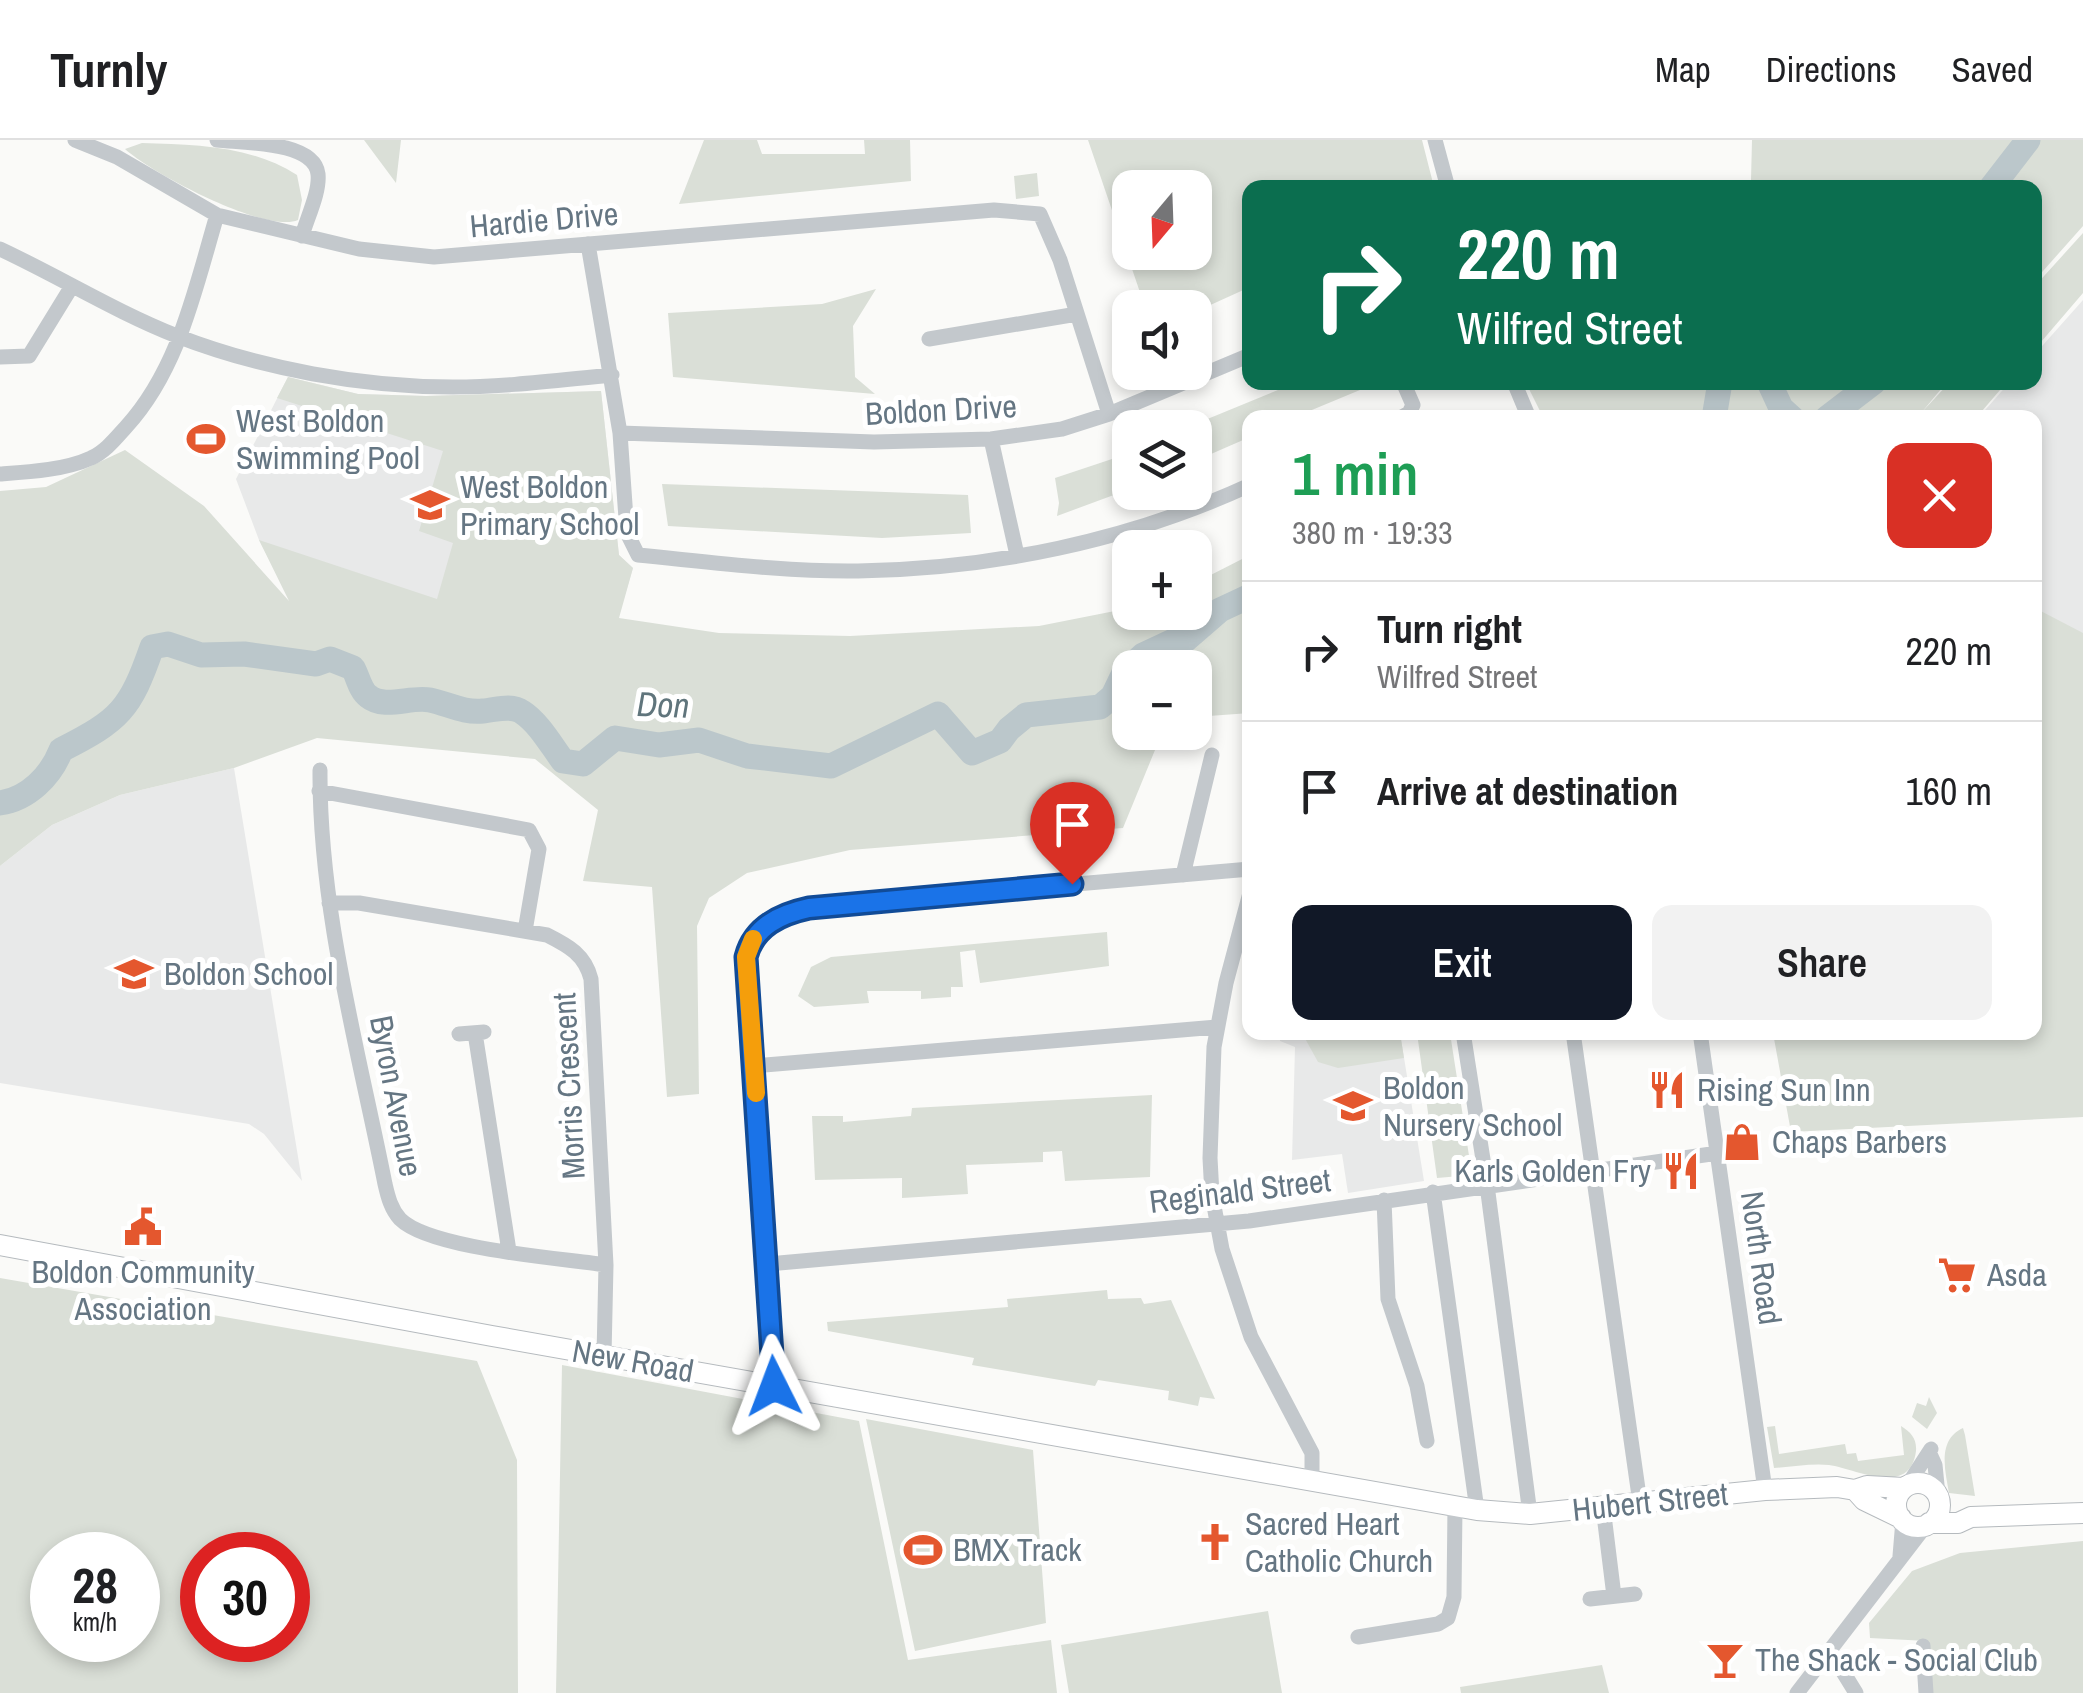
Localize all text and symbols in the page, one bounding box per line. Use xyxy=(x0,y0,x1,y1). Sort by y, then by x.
text: Turnly xyxy=(50,37,167,102)
text: Map xyxy=(1655,46,1711,93)
text: Directions xyxy=(1766,46,1897,93)
text: Saved xyxy=(1952,46,2033,93)
north arrow xyxy=(1112,170,1212,270)
map controls xyxy=(1112,170,1212,750)
street label: Hardie Drive xyxy=(468,192,620,247)
text: 220 m xyxy=(1457,207,1620,301)
icon: right xyxy=(1292,220,1422,350)
button: sound xyxy=(1112,290,1212,390)
text: Wilfred Street xyxy=(1457,297,1683,358)
street label: Boldon Drive xyxy=(864,384,1018,435)
place label: West Boldon Swimming Pool xyxy=(236,399,420,479)
button: layers xyxy=(1112,410,1212,510)
sports icon: West Boldon Swimming Pool xyxy=(185,418,227,460)
text: 1 min xyxy=(1292,433,1419,514)
button: close xyxy=(1887,443,1992,548)
place label: West Boldon Primary School xyxy=(460,465,639,545)
school or university icon: West Boldon Primary School xyxy=(409,484,451,526)
text: 380 m · 19:33 xyxy=(1292,511,1452,554)
button: + xyxy=(1112,530,1212,630)
text: Turn right xyxy=(1377,604,1522,655)
icon: right xyxy=(1292,624,1347,679)
text: 220 m xyxy=(1905,626,1992,677)
button: − xyxy=(1112,650,1212,750)
text: Wilfred Street xyxy=(1377,655,1537,698)
water label: Don xyxy=(636,680,690,729)
icon: arrive xyxy=(1292,764,1347,819)
text: Arrive at destination xyxy=(1377,766,1678,817)
text: 160 m xyxy=(1905,766,1992,817)
pin xyxy=(1030,782,1115,885)
icon: arrive xyxy=(1045,797,1100,852)
button: Exit xyxy=(1292,905,1632,1020)
button: Share xyxy=(1652,905,1992,1020)
place label: Boldon School xyxy=(164,952,333,995)
school or university icon: Boldon School xyxy=(113,953,155,995)
street label: Morris Crescent xyxy=(542,992,595,1180)
street label: Byron Avenue xyxy=(360,1012,433,1180)
place label: Boldon Nursery School xyxy=(1383,1066,1562,1146)
place label: Rising Sun Inn xyxy=(1697,1068,1871,1111)
restaurant icon: Rising Sun Inn xyxy=(1646,1069,1688,1111)
school or university icon: Boldon Nursery School xyxy=(1332,1085,1374,1127)
place label: Chaps Barbers xyxy=(1772,1120,1947,1163)
shop icon: Chaps Barbers xyxy=(1721,1121,1763,1163)
place label: Karls Golden Fry xyxy=(1454,1149,1651,1192)
restaurant icon: Karls Golden Fry xyxy=(1660,1150,1702,1192)
street label: Reginald Street xyxy=(1147,1158,1333,1223)
street label: North Road xyxy=(1731,1188,1792,1327)
public building icon: Boldon Community Association xyxy=(122,1206,164,1248)
place label: Boldon Community Association xyxy=(31,1250,255,1330)
place label: Asda xyxy=(1986,1253,2047,1296)
supermarket icon: Asda xyxy=(1936,1254,1978,1296)
street label: New Road xyxy=(569,1329,697,1392)
position arrow xyxy=(722,1334,826,1438)
street label: Hubert Street xyxy=(1570,1472,1730,1531)
place label: Sacred Heart Catholic Church xyxy=(1245,1502,1433,1582)
church icon: Sacred Heart Catholic Church xyxy=(1194,1521,1236,1563)
place label: BMX Track xyxy=(953,1528,1082,1571)
sports icon: BMX Track xyxy=(902,1529,944,1571)
speed limit sign: 30 xyxy=(180,1532,310,1662)
text: 28 xyxy=(72,1551,118,1619)
text: km/h xyxy=(73,1605,117,1639)
place label: The Shack - Social Club xyxy=(1755,1638,2038,1681)
bar icon: The Shack - Social Club xyxy=(1704,1639,1746,1681)

